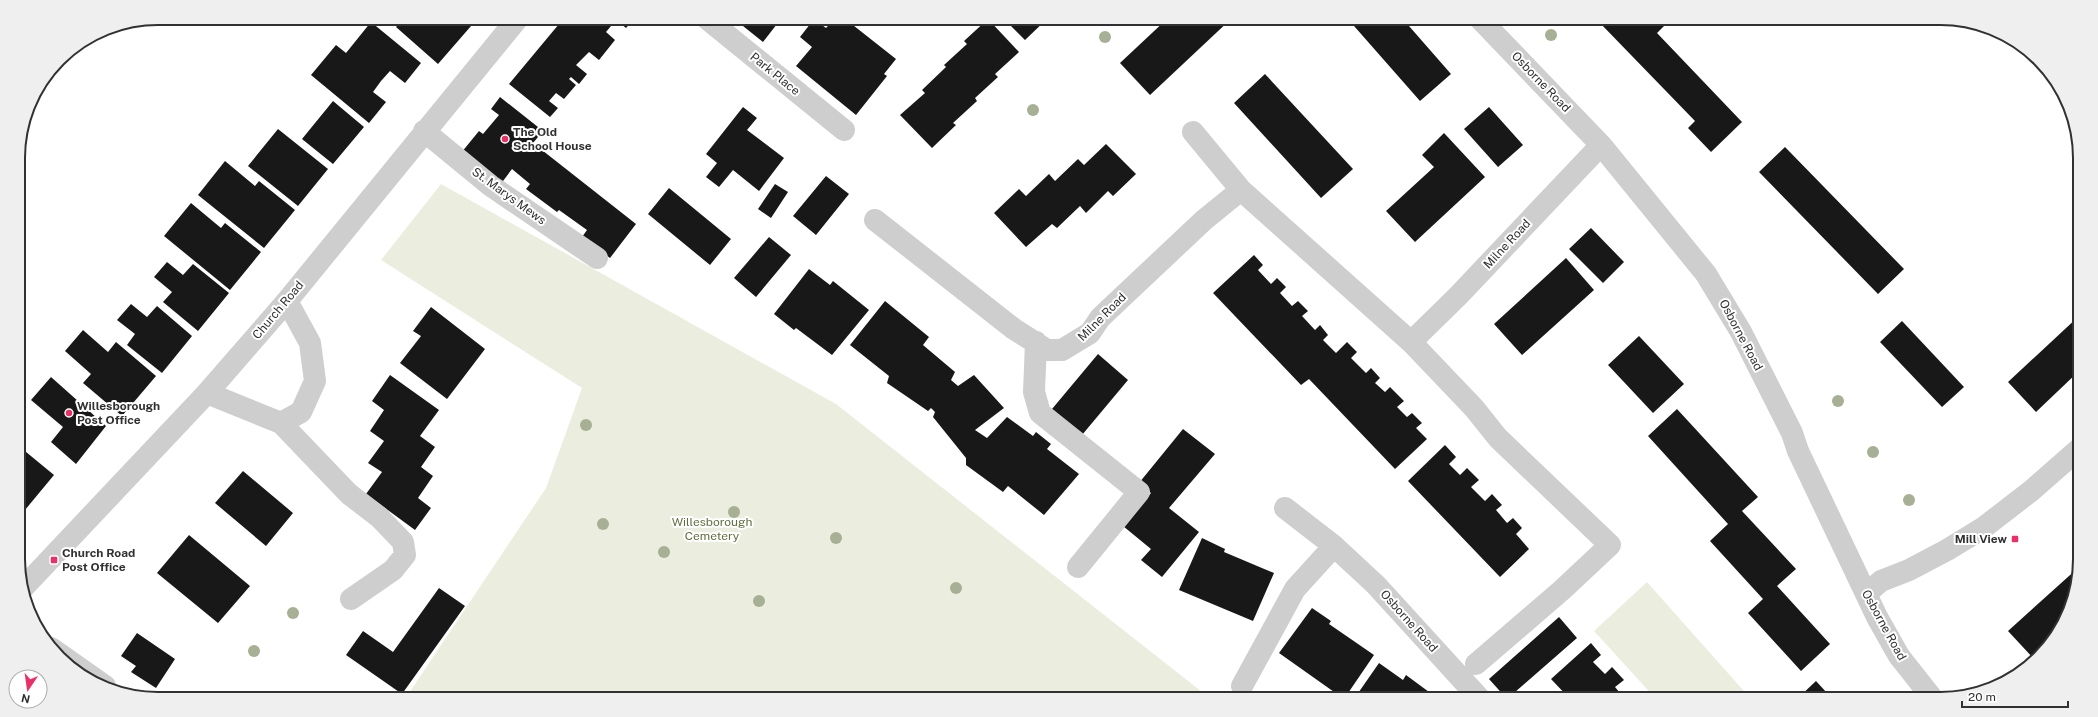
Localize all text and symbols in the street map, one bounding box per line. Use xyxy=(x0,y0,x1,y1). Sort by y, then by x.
street label: Osborne Road xyxy=(1509,49,1573,115)
street label: Park Place xyxy=(747,50,803,98)
place label: The Old School House xyxy=(513,125,592,153)
marker: The Old School House xyxy=(500,134,510,144)
street label: St. Marys Mews xyxy=(469,165,549,227)
street label: Milne Road xyxy=(1481,216,1533,272)
street label: Church Road xyxy=(250,278,306,342)
street label: Milne Road xyxy=(1075,290,1129,344)
street label: Osborne Road xyxy=(1716,297,1766,373)
place label: Willesborough Post Office xyxy=(77,399,160,427)
marker: Willesborough Post Office xyxy=(64,408,74,418)
park label: Willesborough Cemetery xyxy=(672,515,752,543)
place label: Mill View xyxy=(1955,532,2008,546)
marker: Mill View xyxy=(2010,534,2020,544)
place label: Church Road Post Office xyxy=(62,546,135,574)
marker: Church Road Post Office xyxy=(49,555,59,565)
street label: Osborne Road xyxy=(1378,587,1440,655)
street label: Osborne Road xyxy=(1859,587,1909,663)
north arrow xyxy=(8,669,48,709)
scale bar xyxy=(1962,683,2068,709)
text: 20 m xyxy=(1968,690,1996,704)
text: N xyxy=(20,692,31,706)

